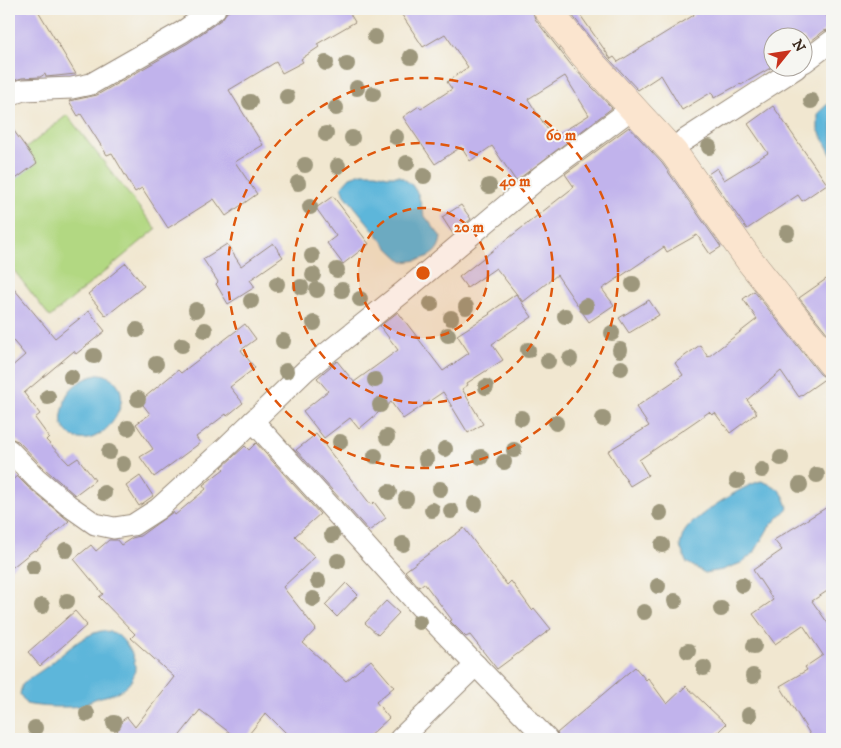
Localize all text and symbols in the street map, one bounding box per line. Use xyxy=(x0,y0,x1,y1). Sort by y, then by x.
north arrow xyxy=(764,28,814,78)
text: N xyxy=(788,37,809,56)
text: 60 m xyxy=(546,126,577,145)
text: 40 m xyxy=(498,172,531,191)
text: 20 m xyxy=(454,218,485,237)
centre of rings xyxy=(414,264,432,282)

